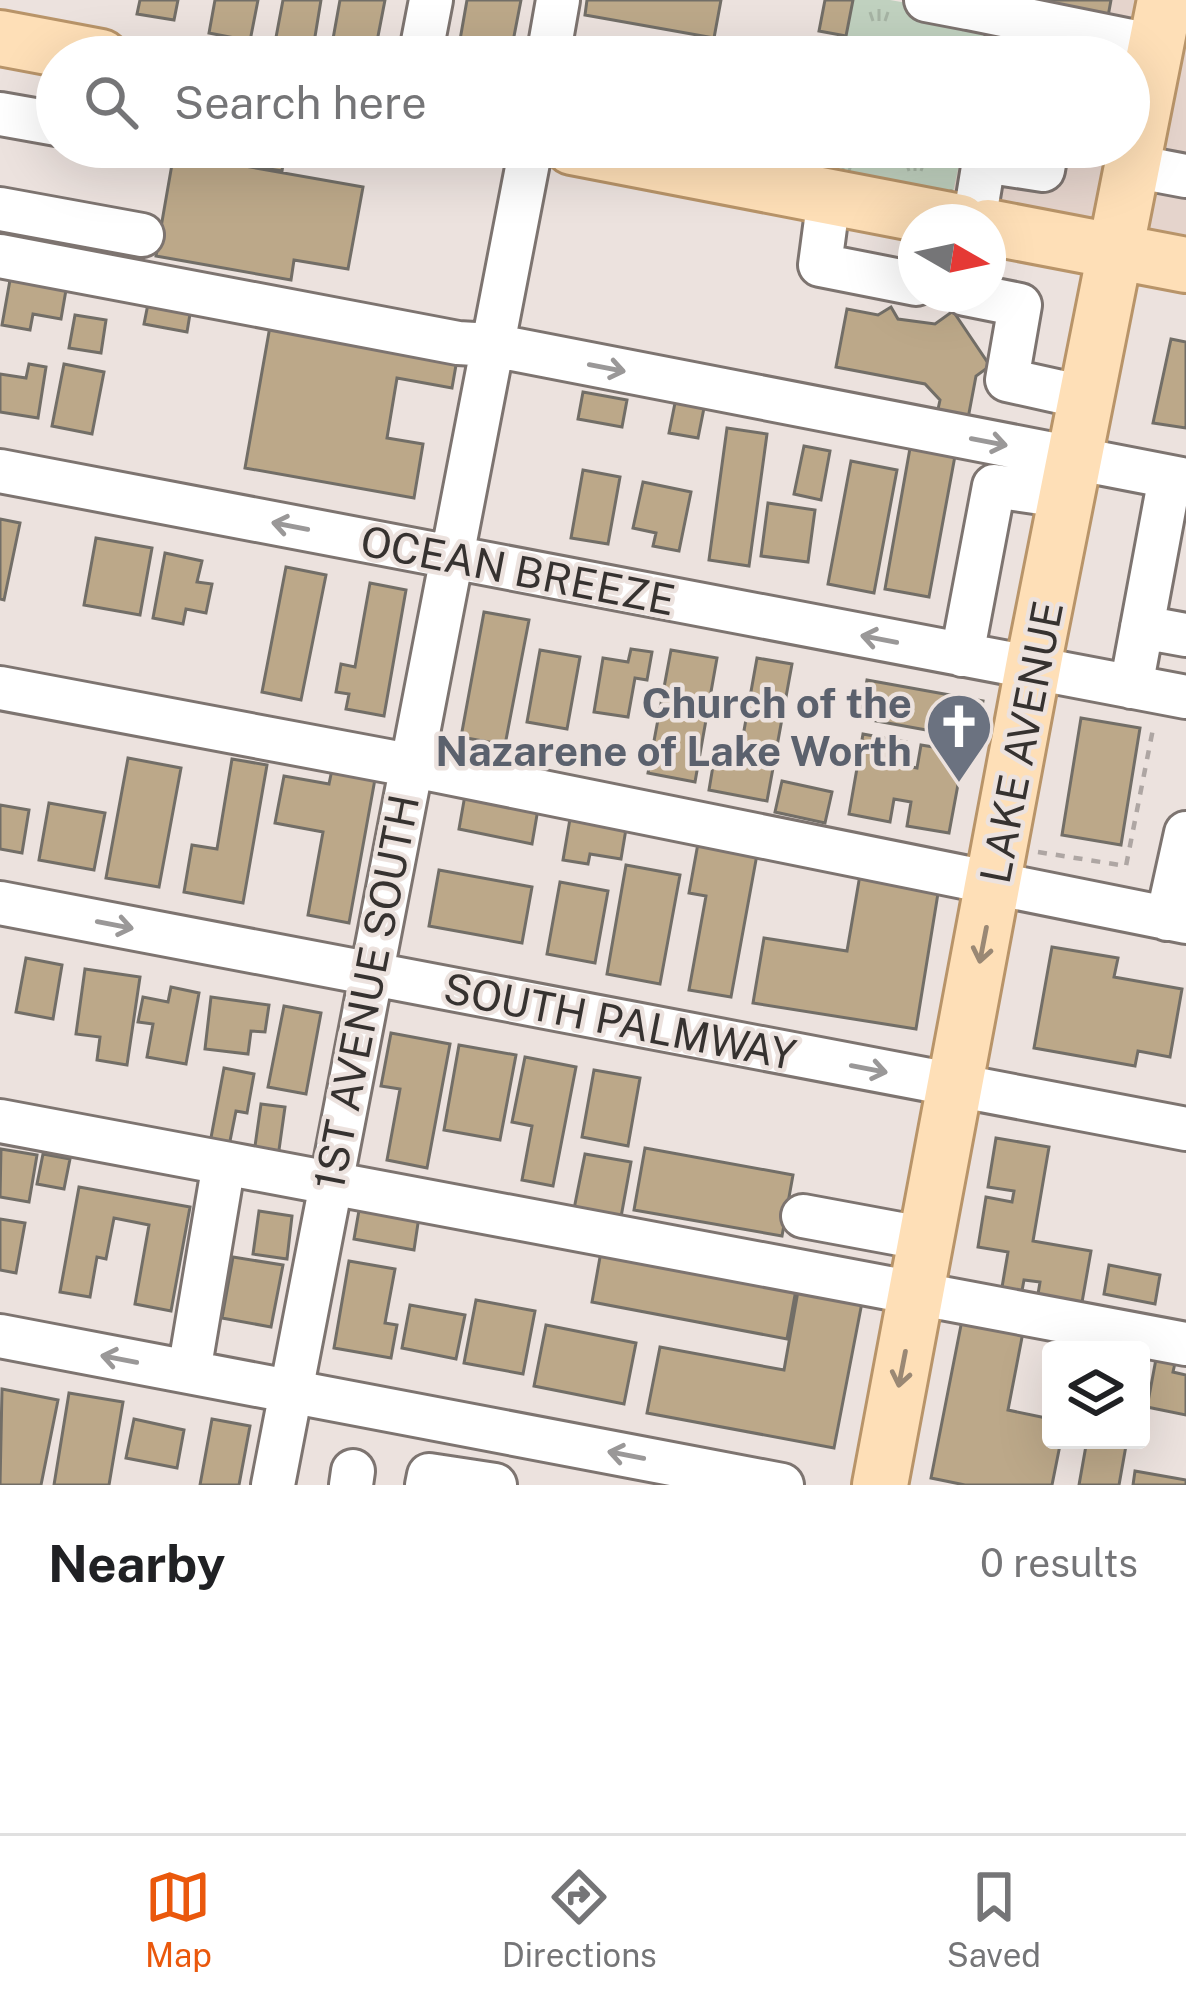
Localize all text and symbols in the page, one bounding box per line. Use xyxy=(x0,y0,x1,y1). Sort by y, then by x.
search box xyxy=(36,36,1150,168)
icon: search xyxy=(78,69,144,135)
text: Search here xyxy=(174,76,427,129)
north arrow xyxy=(898,204,1006,312)
one-way arrow xyxy=(586,358,625,380)
one-way arrow xyxy=(969,432,1008,454)
one-way arrow xyxy=(271,514,310,536)
street label: OCEAN BREEZE xyxy=(357,515,679,625)
street label: LAKE AVENUE xyxy=(970,597,1072,887)
one-way arrow xyxy=(861,627,900,649)
place label: Church of the Nazarene of Lake Worth xyxy=(435,678,912,775)
church icon: Church of the Nazarene of Lake Worth xyxy=(924,691,994,785)
street label: 1ST AVENUE SOUTH xyxy=(304,791,428,1193)
one-way arrow xyxy=(95,915,134,937)
one-way arrow xyxy=(971,924,993,963)
street label: SOUTH PALMWAY xyxy=(440,963,801,1079)
one-way arrow xyxy=(849,1059,888,1081)
map controls xyxy=(1042,1341,1150,1449)
button: layers xyxy=(1042,1341,1150,1449)
one-way arrow xyxy=(101,1347,140,1369)
one-way arrow xyxy=(890,1349,912,1388)
one-way arrow xyxy=(608,1443,647,1465)
text: Nearby xyxy=(48,1534,225,1593)
text: 0 results xyxy=(980,1540,1138,1586)
tab: Map xyxy=(145,1864,212,1974)
tab: Directions xyxy=(502,1864,657,1974)
tab: Saved xyxy=(947,1864,1041,1974)

